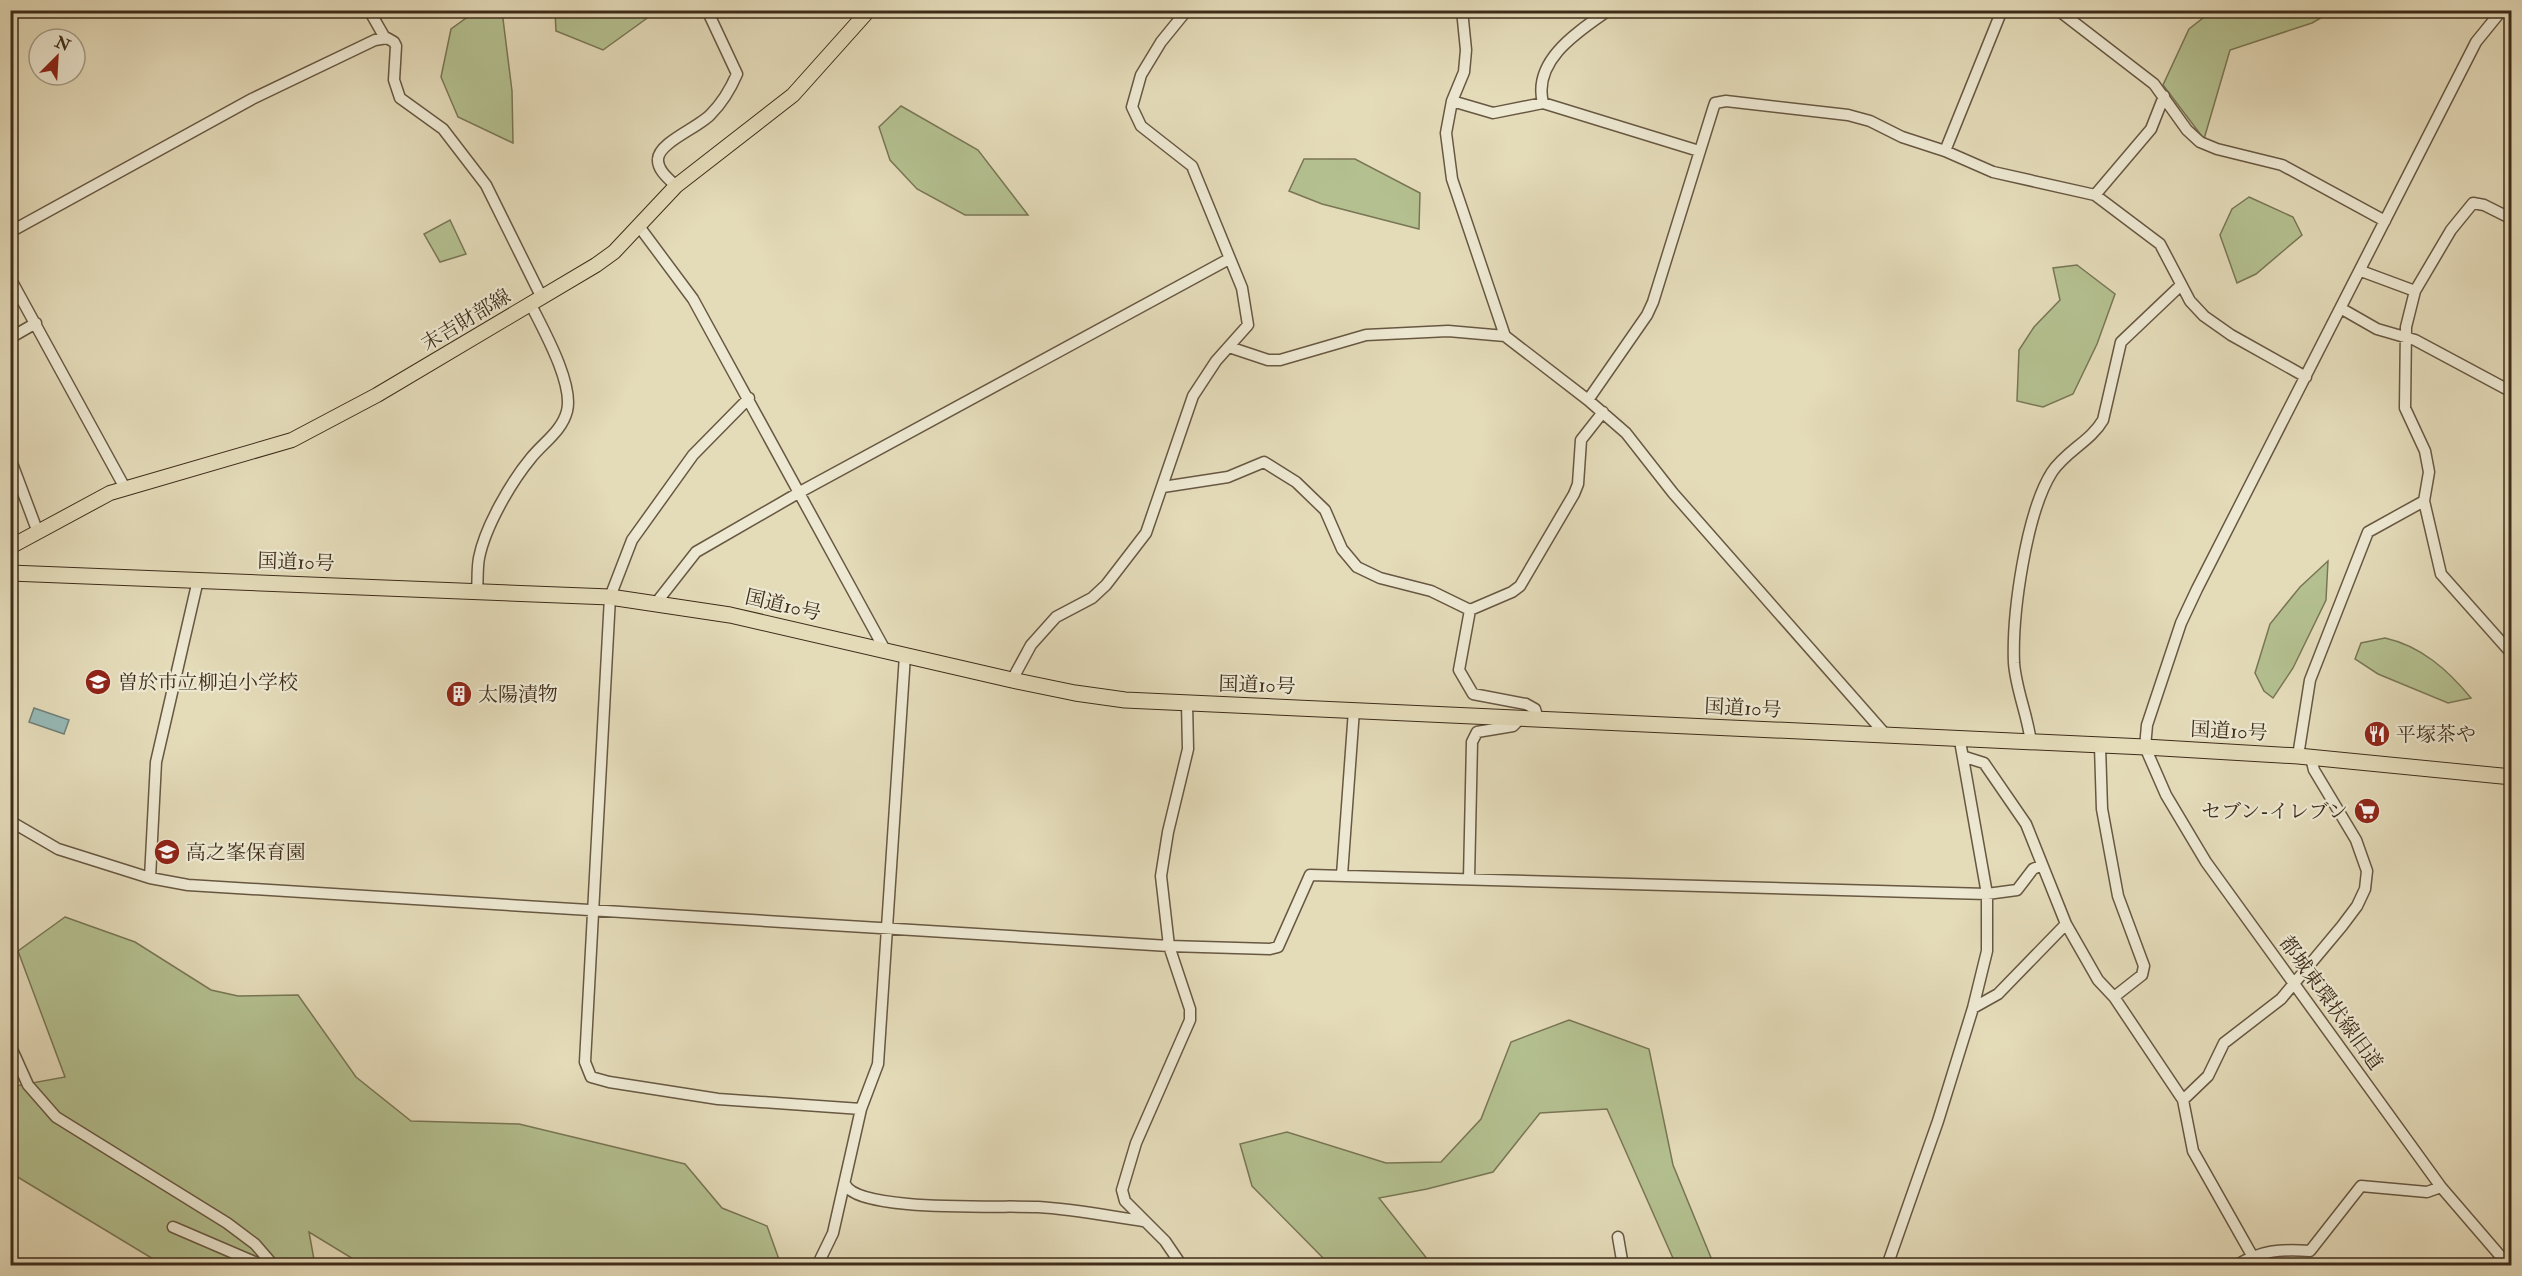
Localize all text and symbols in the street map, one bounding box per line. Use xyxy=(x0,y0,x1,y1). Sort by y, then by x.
north arrow xyxy=(27,27,87,87)
text: N xyxy=(51,32,74,57)
street label: 末吉財部線 xyxy=(417,284,515,356)
street label: 国道10号 xyxy=(257,548,335,576)
street label: 国道10号 xyxy=(743,584,823,626)
school or university icon: 曽於市立柳迫小学校 xyxy=(83,667,113,697)
place label: 曽於市立柳迫小学校 xyxy=(118,670,298,695)
street label: 国道10号 xyxy=(1218,671,1296,699)
building icon: 太陽漬物 xyxy=(444,679,474,709)
place label: 太陽漬物 xyxy=(478,682,558,707)
street label: 国道10号 xyxy=(1704,693,1782,723)
street label: 国道10号 xyxy=(2190,716,2268,746)
restaurant icon: 平塚茶や xyxy=(2362,719,2392,749)
place label: 平塚茶や xyxy=(2396,722,2476,747)
supermarket icon: セブン-イレブン xyxy=(2352,796,2382,826)
place label: セブン-イレブン xyxy=(2201,799,2348,824)
school or university icon: 高之峯保育園 xyxy=(152,837,182,867)
place label: 高之峯保育園 xyxy=(186,840,306,865)
street label: 都城東環状線旧道 xyxy=(2274,931,2388,1075)

